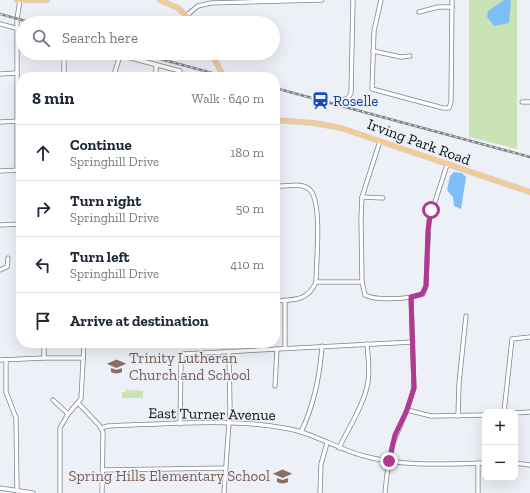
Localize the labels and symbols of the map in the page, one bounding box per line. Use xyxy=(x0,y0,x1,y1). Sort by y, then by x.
station icon: Roselle xyxy=(310,91,330,111)
place label: Roselle xyxy=(333,92,378,110)
street label: Irving Park Road xyxy=(365,115,474,169)
route start xyxy=(422,201,440,219)
place label: Trinity Lutheran Church and School xyxy=(129,349,251,384)
school or university icon: Trinity Lutheran Church and School xyxy=(106,357,126,377)
street label: East Turner Avenue xyxy=(148,404,276,424)
route end xyxy=(380,452,398,470)
school or university icon: Spring Hills Elementary School xyxy=(273,466,293,486)
place label: Spring Hills Elementary School xyxy=(69,467,270,485)

